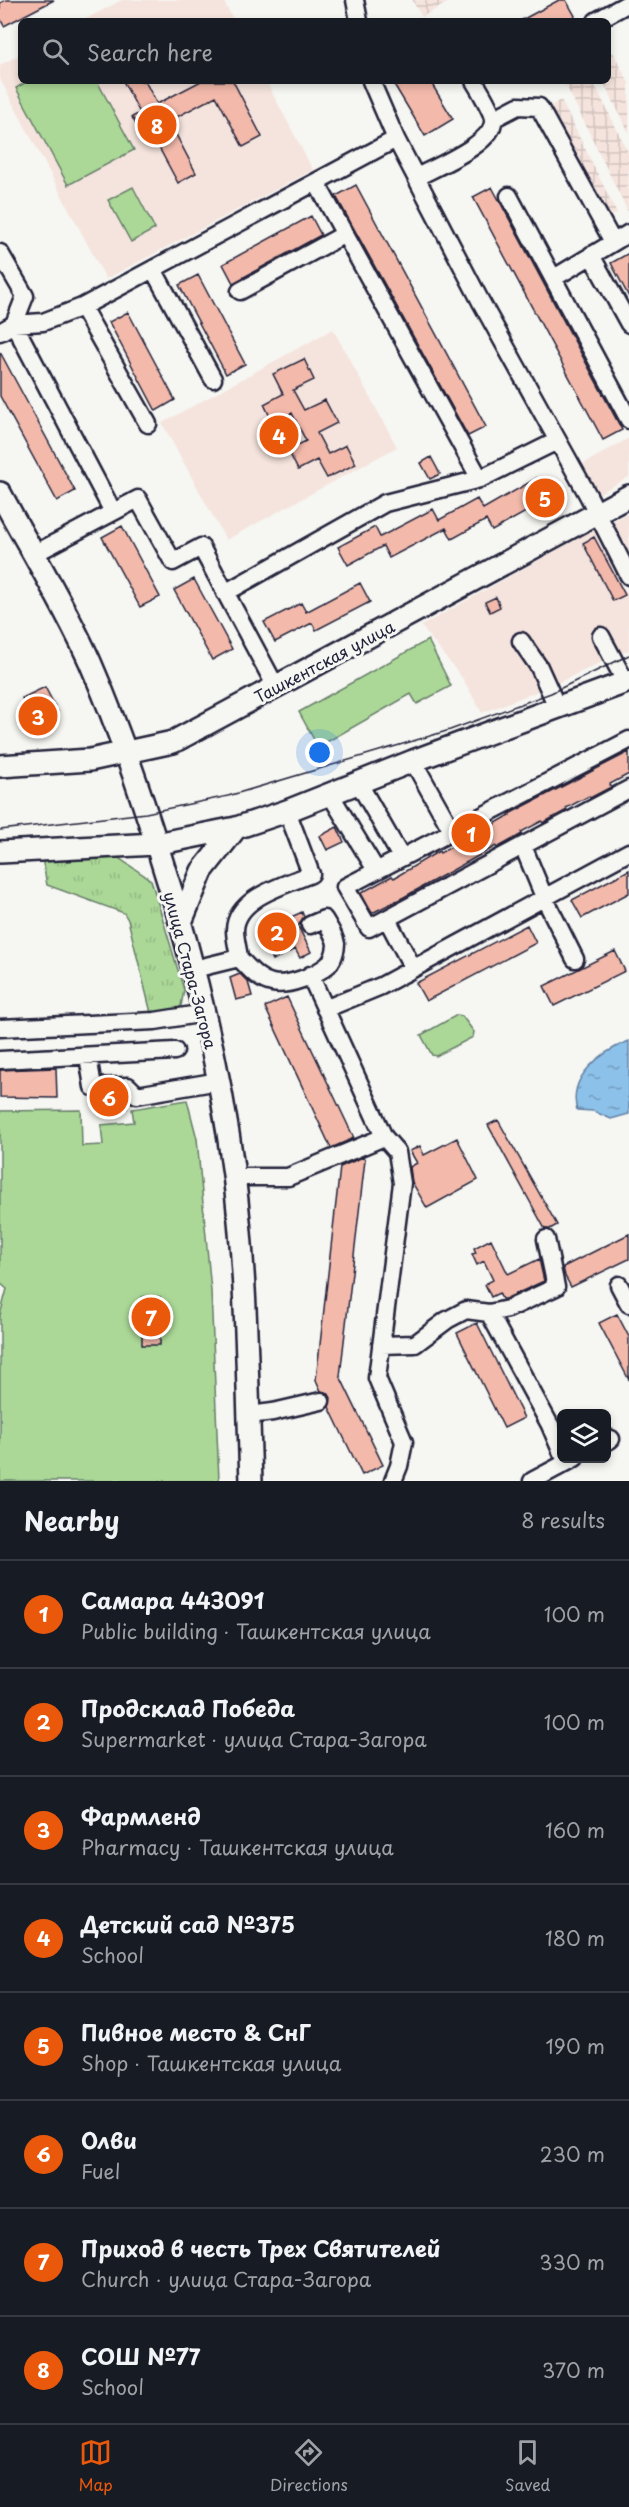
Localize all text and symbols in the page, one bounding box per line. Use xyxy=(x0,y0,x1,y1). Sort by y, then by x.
search box xyxy=(18,18,611,84)
icon: search xyxy=(39,35,72,68)
text: Search here xyxy=(87,35,213,68)
pin: 8 xyxy=(138,102,176,148)
pin: 4 xyxy=(260,412,298,458)
pin: 5 xyxy=(526,476,564,520)
street label: Ташкентская улица xyxy=(250,614,398,708)
pin: 3 xyxy=(18,694,57,738)
your location xyxy=(305,738,334,767)
pin: 1 xyxy=(452,810,490,856)
street label: улица Стара-Загора xyxy=(158,888,224,1052)
pin: 2 xyxy=(258,910,296,954)
pin: 6 xyxy=(90,1074,128,1120)
pin: 7 xyxy=(132,1294,170,1340)
map controls xyxy=(557,1409,611,1463)
button: layers xyxy=(557,1409,611,1463)
text: Nearby xyxy=(24,1501,119,1540)
text: 8 results xyxy=(521,1505,605,1535)
text: Самара 443091 xyxy=(81,1583,264,1616)
text: 1 xyxy=(39,1599,48,1629)
text: 100 m xyxy=(544,1599,605,1629)
text: Public building · Ташкентская улица xyxy=(81,1616,431,1646)
text: Продсклад Победа xyxy=(81,1691,295,1724)
text: 2 xyxy=(36,1707,51,1737)
text: 100 m xyxy=(544,1707,605,1737)
text: Supermarket · улица Стара-Загора xyxy=(81,1724,427,1754)
text: Фармленд xyxy=(81,1799,201,1832)
text: 3 xyxy=(37,1815,50,1845)
text: 160 m xyxy=(545,1815,605,1845)
text: Pharmacy · Ташкентская улица xyxy=(81,1832,394,1862)
text: Детский сад №375 xyxy=(81,1907,295,1940)
text: 4 xyxy=(37,1923,50,1953)
text: 180 m xyxy=(545,1923,605,1953)
text: School xyxy=(81,1940,144,1970)
text: Пивное место & СнГ xyxy=(81,2015,311,2048)
text: 5 xyxy=(37,2031,50,2061)
text: 190 m xyxy=(546,2031,605,2061)
text: Shop · Ташкентская улица xyxy=(81,2048,341,2078)
text: Олви xyxy=(81,2123,137,2156)
text: 6 xyxy=(36,2139,51,2169)
text: 230 m xyxy=(540,2139,605,2169)
text: Fuel xyxy=(81,2156,120,2186)
text: Приход в честь Трех Святителей xyxy=(81,2231,441,2264)
text: 7 xyxy=(38,2247,49,2277)
text: 330 m xyxy=(539,2247,605,2277)
text: Church · улица Стара-Загора xyxy=(81,2264,371,2294)
text: СОШ №77 xyxy=(81,2339,200,2372)
text: 8 xyxy=(37,2355,50,2385)
text: 370 m xyxy=(542,2355,605,2385)
text: School xyxy=(81,2372,144,2402)
tab: Map xyxy=(79,2436,113,2496)
tab: Directions xyxy=(270,2436,348,2496)
tab: Saved xyxy=(505,2436,550,2496)

